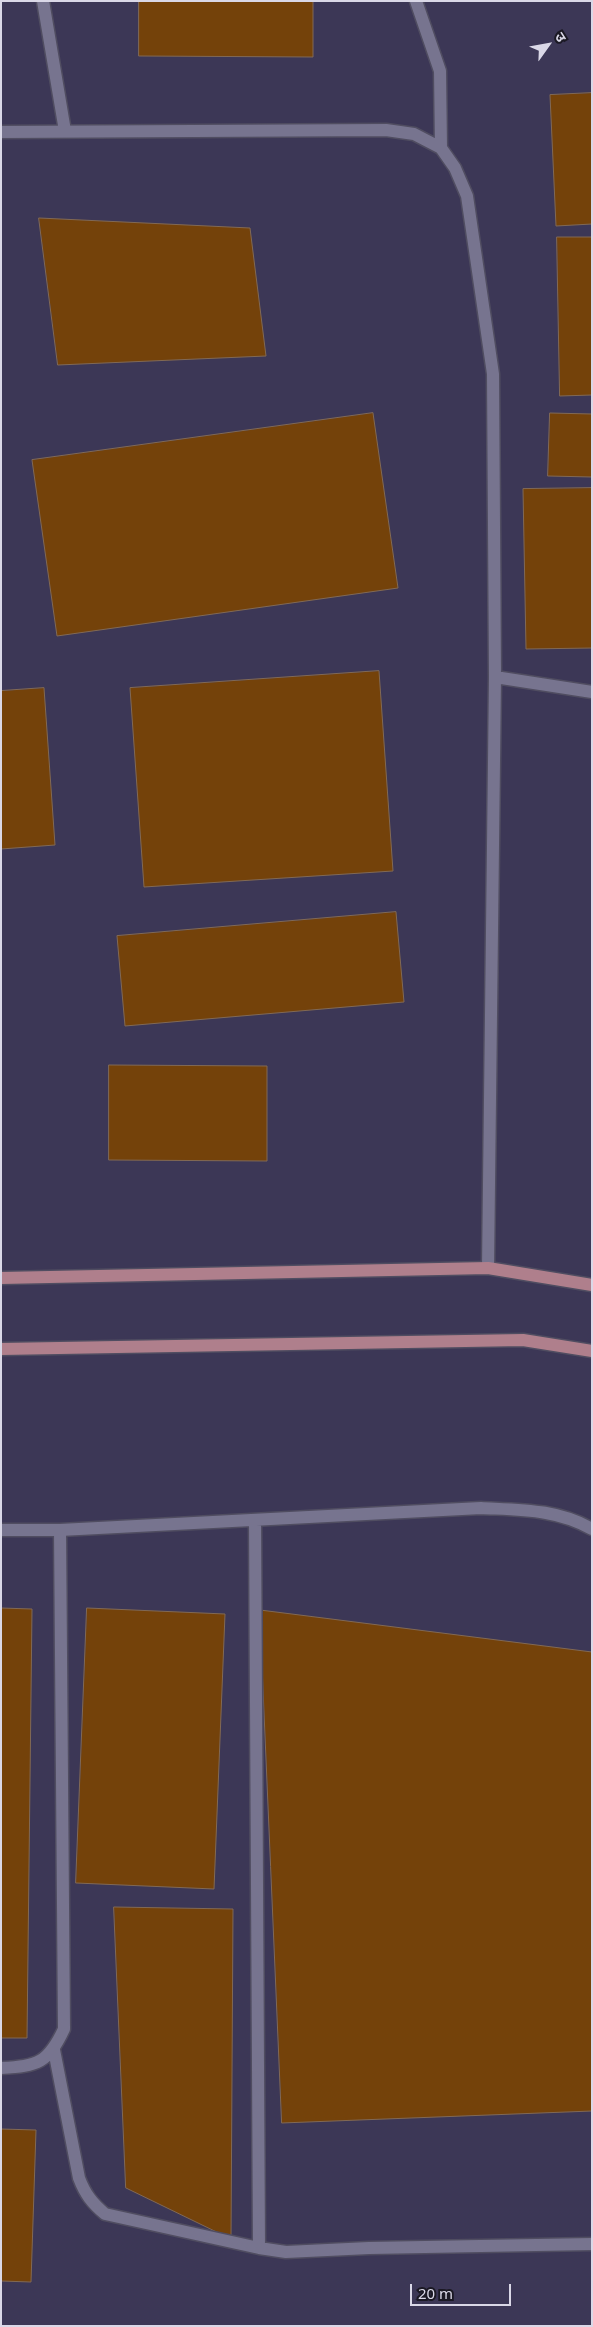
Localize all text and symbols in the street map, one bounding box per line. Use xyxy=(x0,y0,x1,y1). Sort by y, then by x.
north arrow xyxy=(523,20,573,70)
text: उ xyxy=(551,28,571,45)
scale bar xyxy=(413,2274,514,2306)
text: 20 m xyxy=(418,2283,453,2303)

